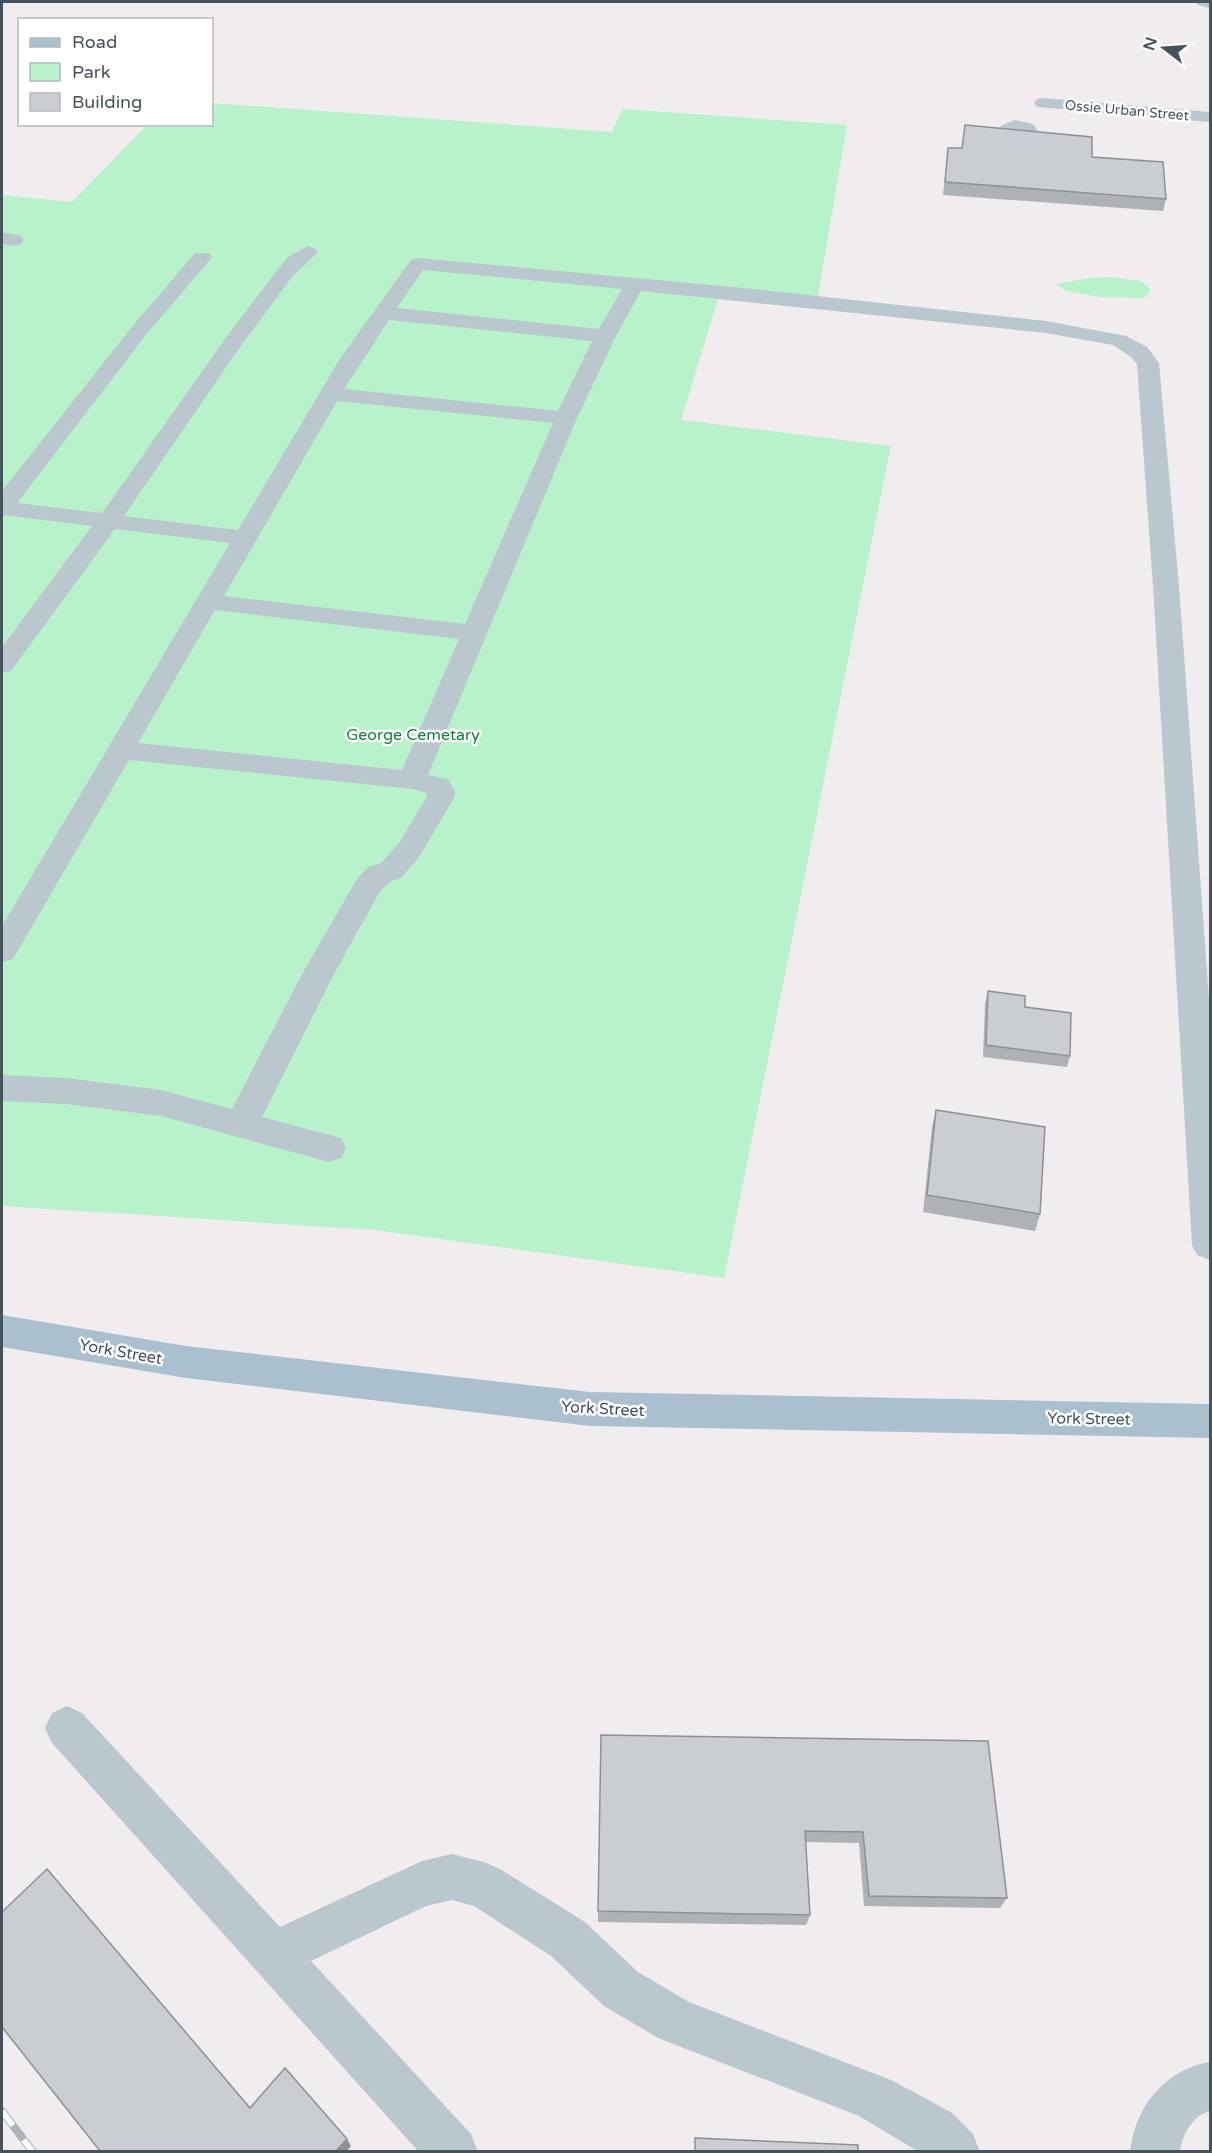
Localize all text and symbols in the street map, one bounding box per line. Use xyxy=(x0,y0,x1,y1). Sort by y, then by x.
legend xyxy=(18,18,213,126)
north arrow xyxy=(1134,18,1194,78)
text: Road xyxy=(72,31,117,53)
text: N xyxy=(1139,35,1162,53)
text: Park xyxy=(72,61,111,83)
text: Building xyxy=(72,91,142,113)
street label: Ossie Urban Street xyxy=(1064,97,1190,124)
park label: George Cemetary xyxy=(346,725,480,745)
street label: York Street xyxy=(78,1335,164,1369)
street label: York Street xyxy=(561,1397,645,1421)
street label: York Street xyxy=(1047,1408,1131,1430)

